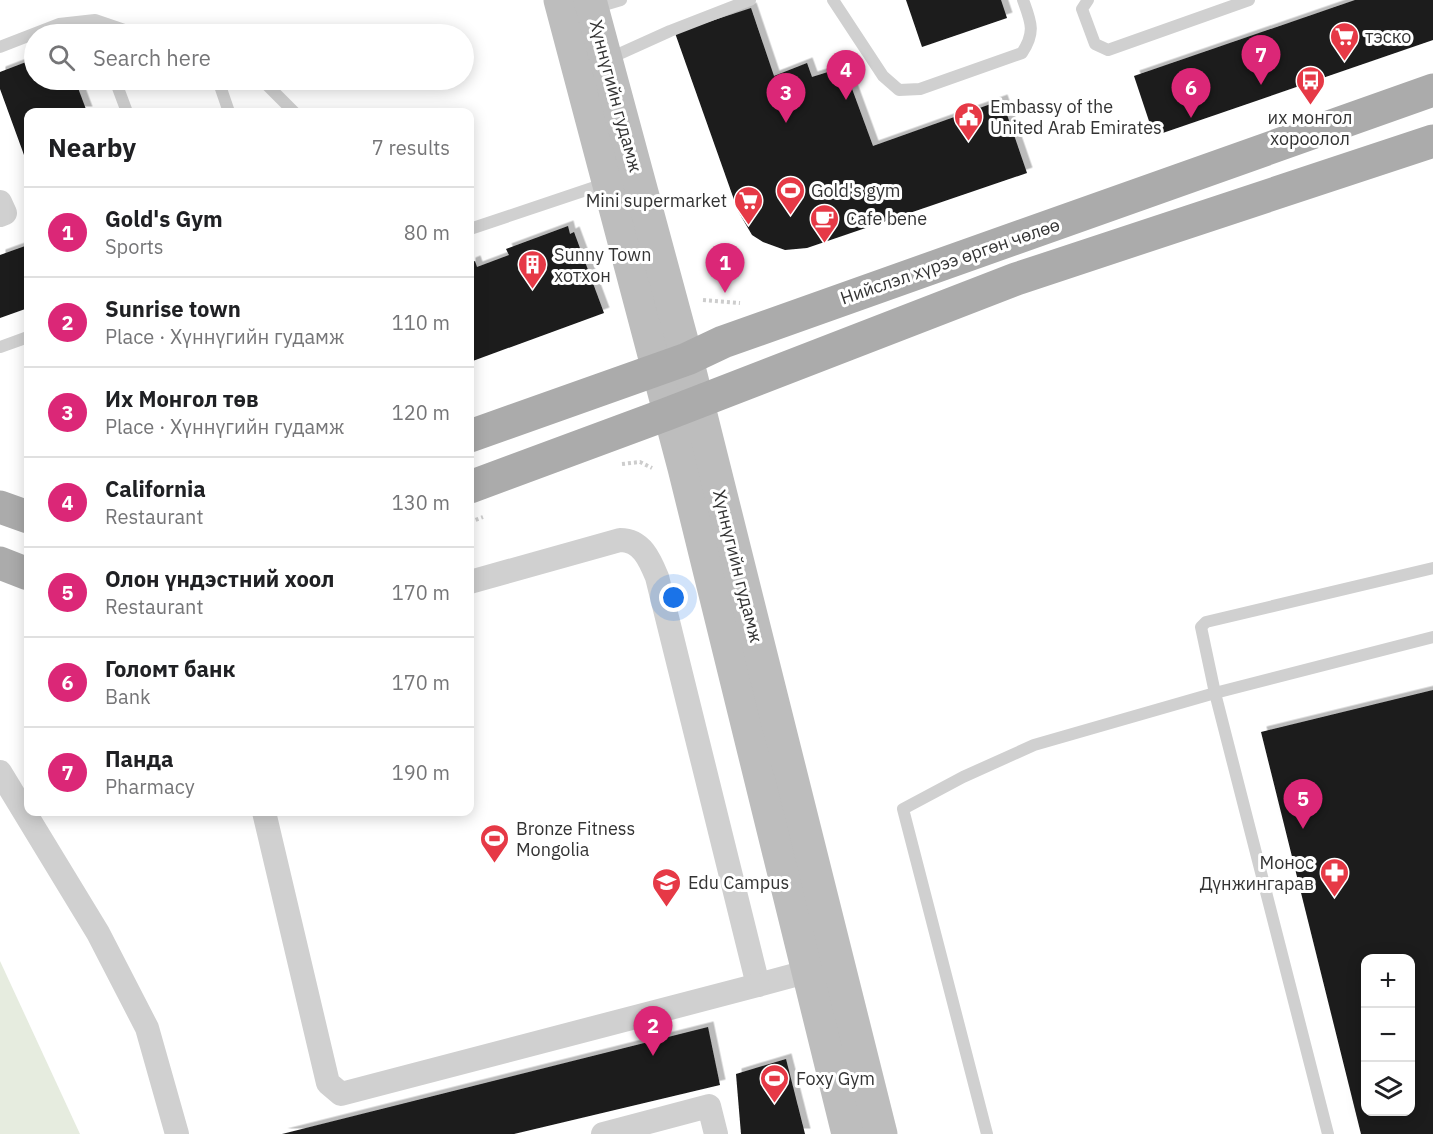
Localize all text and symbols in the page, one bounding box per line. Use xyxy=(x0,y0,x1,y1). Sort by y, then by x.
street label: Хүннүгийн гудамж xyxy=(585,17,647,175)
supermarket icon: тэско xyxy=(1328,20,1360,62)
search box xyxy=(24,24,474,90)
place label: тэско xyxy=(1365,25,1411,48)
pin: 7 xyxy=(1242,36,1280,85)
icon: search xyxy=(45,41,78,74)
text: Search here xyxy=(93,43,211,72)
pin: 4 xyxy=(826,51,866,100)
bus stop icon: их монгол хороолол xyxy=(1294,64,1326,106)
pin: 6 xyxy=(1172,68,1210,118)
pin: 3 xyxy=(766,74,806,123)
place label: Embassy of the United Arab Emirates xyxy=(990,95,1162,139)
public building icon: Embassy of the United Arab Emirates xyxy=(953,100,985,142)
place label: их монгол хороолол xyxy=(1268,106,1352,150)
text: Nearby xyxy=(48,130,136,164)
text: 7 results xyxy=(372,134,450,161)
sports icon: Gold's gym xyxy=(774,174,806,216)
place label: Gold's gym xyxy=(811,179,901,202)
supermarket icon: Mini supermarket xyxy=(732,184,764,226)
place label: Mini supermarket xyxy=(586,189,727,212)
cafe icon: Cafe bene xyxy=(809,202,841,244)
text: Gold's Gym xyxy=(105,204,223,233)
place label: Cafe bene xyxy=(846,207,927,230)
street label: Нийслэл хүрээ өргөн чөлөө xyxy=(837,213,1063,309)
text: 1 xyxy=(62,219,74,246)
text: 80 m xyxy=(404,219,450,246)
text: Sports xyxy=(105,233,164,260)
place label: Sunny Town хотхон xyxy=(554,243,651,287)
pin: 1 xyxy=(706,244,744,293)
building icon: Sunny Town хотхон xyxy=(517,248,549,290)
text: Sunrise town xyxy=(105,294,241,323)
text: 2 xyxy=(62,309,74,336)
text: 110 m xyxy=(392,309,450,336)
text: Place · Хүннүгийн гудамж xyxy=(105,323,344,350)
text: Их Монгол төв xyxy=(105,384,259,413)
text: 3 xyxy=(62,399,74,426)
text: 120 m xyxy=(392,399,450,426)
text: Place · Хүннүгийн гудамж xyxy=(105,413,344,440)
text: California xyxy=(105,474,206,503)
street label: Хүннүгийн гудамж xyxy=(708,487,768,645)
text: 4 xyxy=(62,489,74,516)
text: 130 m xyxy=(392,489,450,516)
text: Restaurant xyxy=(105,503,203,530)
text: Олон үндэстний хоол xyxy=(105,564,335,593)
text: 5 xyxy=(62,579,74,606)
text: 170 m xyxy=(392,579,450,606)
your location xyxy=(659,583,688,612)
text: Restaurant xyxy=(105,593,203,620)
text: Голомт банк xyxy=(105,654,235,683)
text: 6 xyxy=(62,669,74,696)
text: 170 m xyxy=(392,669,450,696)
text: Bank xyxy=(105,683,151,710)
text: Панда xyxy=(105,744,174,773)
text: 7 xyxy=(62,759,74,786)
text: 190 m xyxy=(392,759,450,786)
text: Pharmacy xyxy=(105,773,195,800)
pin: 5 xyxy=(1284,780,1322,829)
place label: Bronze Fitness Mongolia xyxy=(516,817,635,861)
sports icon: Bronze Fitness Mongolia xyxy=(479,822,511,864)
place label: Монос Дүнжингарав xyxy=(1200,851,1314,895)
pharmacy icon: Монос Дүнжингарав xyxy=(1319,856,1351,898)
school or university icon: Edu Campus xyxy=(651,866,683,908)
place label: Edu Campus xyxy=(688,871,789,894)
map controls xyxy=(1361,954,1415,1116)
button: + xyxy=(1361,954,1415,1008)
pin: 2 xyxy=(634,1006,672,1056)
button: − xyxy=(1361,1008,1415,1062)
sports icon: Foxy Gym xyxy=(759,1062,791,1104)
button: layers xyxy=(1361,1062,1415,1116)
place label: Foxy Gym xyxy=(796,1067,875,1090)

